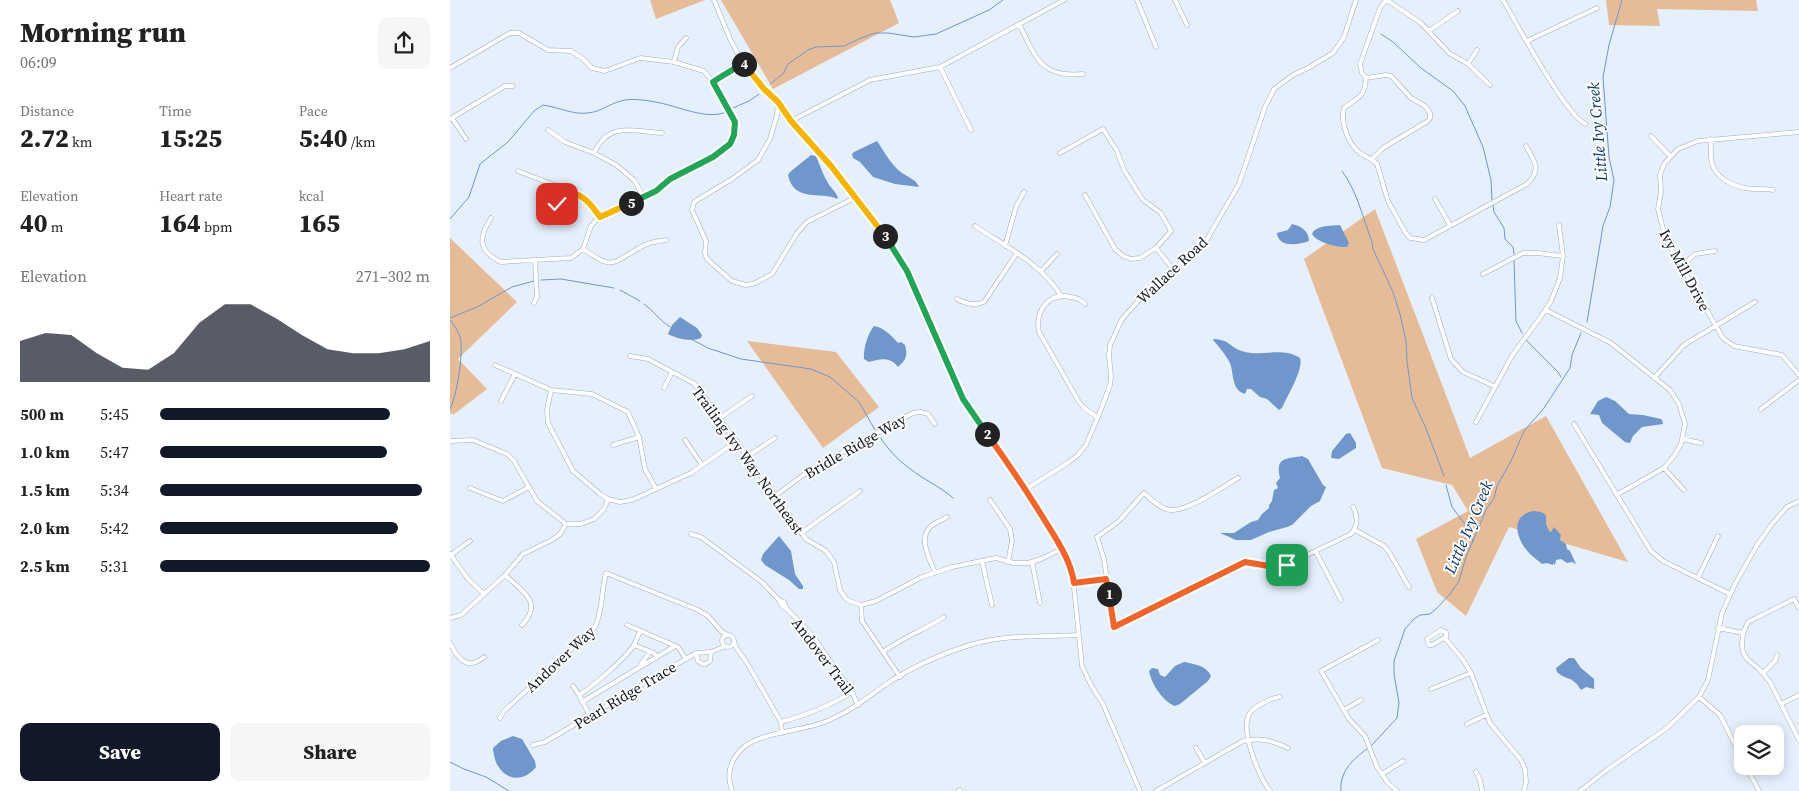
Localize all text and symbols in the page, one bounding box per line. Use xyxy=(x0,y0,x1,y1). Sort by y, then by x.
text: Morning run xyxy=(20,13,186,51)
button: share xyxy=(378,17,430,69)
text: 06:09 xyxy=(20,51,57,73)
pin: 4 xyxy=(732,52,756,76)
text: 4 xyxy=(741,54,748,74)
water label: Little Ivy Creek xyxy=(1582,81,1612,183)
text: Distance xyxy=(20,101,74,121)
text: Time xyxy=(159,101,192,121)
text: Pace xyxy=(299,101,328,121)
text: 2.72 xyxy=(20,121,69,155)
text: 15:25 xyxy=(159,121,222,155)
text: 5:40 xyxy=(299,121,347,155)
text: km xyxy=(69,132,92,152)
text: /km xyxy=(347,132,376,152)
pin xyxy=(536,183,578,225)
text: Elevation xyxy=(20,186,78,206)
text: Heart rate xyxy=(159,186,223,206)
text: kcal xyxy=(299,186,324,206)
icon: check xyxy=(543,190,571,218)
pin: 5 xyxy=(618,190,644,216)
text: 5 xyxy=(628,193,635,213)
text: 40 xyxy=(20,206,48,240)
text: 164 xyxy=(159,206,201,240)
text: 165 xyxy=(299,206,340,240)
text: m xyxy=(48,217,63,237)
text: bpm xyxy=(201,217,233,237)
pin: 3 xyxy=(872,224,898,248)
street label: Ivy Mill Drive xyxy=(1654,225,1716,315)
text: 3 xyxy=(882,226,889,246)
street label: Wallace Road xyxy=(1132,231,1212,308)
text: Elevation xyxy=(20,265,87,287)
text: 271–302 m xyxy=(356,265,430,287)
street label: Trailing Ivy Way Northeast xyxy=(687,382,809,538)
text: 500 m xyxy=(20,403,64,425)
text: 5:45 xyxy=(100,403,129,425)
street label: Bridle Ridge Way xyxy=(800,408,910,484)
pin: 2 xyxy=(974,422,1000,446)
text: 2 xyxy=(984,424,991,444)
text: 1.0 km xyxy=(20,441,70,463)
text: 5:47 xyxy=(100,441,129,463)
water label: Little Ivy Creek xyxy=(1438,477,1498,578)
text: 1.5 km xyxy=(20,479,70,501)
text: 5:34 xyxy=(100,479,129,501)
text: 2.0 km xyxy=(20,517,70,539)
text: 5:42 xyxy=(100,517,129,539)
pin xyxy=(1266,544,1308,586)
icon: arrive xyxy=(1273,551,1301,579)
text: 2.5 km xyxy=(20,555,70,577)
text: 5:31 xyxy=(100,555,129,577)
pin: 1 xyxy=(1096,582,1122,606)
text: 1 xyxy=(1106,584,1113,604)
street label: Andover Trail xyxy=(787,613,859,699)
street label: Andover Way xyxy=(520,621,600,697)
street label: Pearl Ridge Trace xyxy=(570,656,681,734)
button: Save xyxy=(20,723,220,781)
button: Share xyxy=(230,723,430,781)
map controls xyxy=(1734,725,1784,775)
button: layers xyxy=(1734,725,1784,775)

